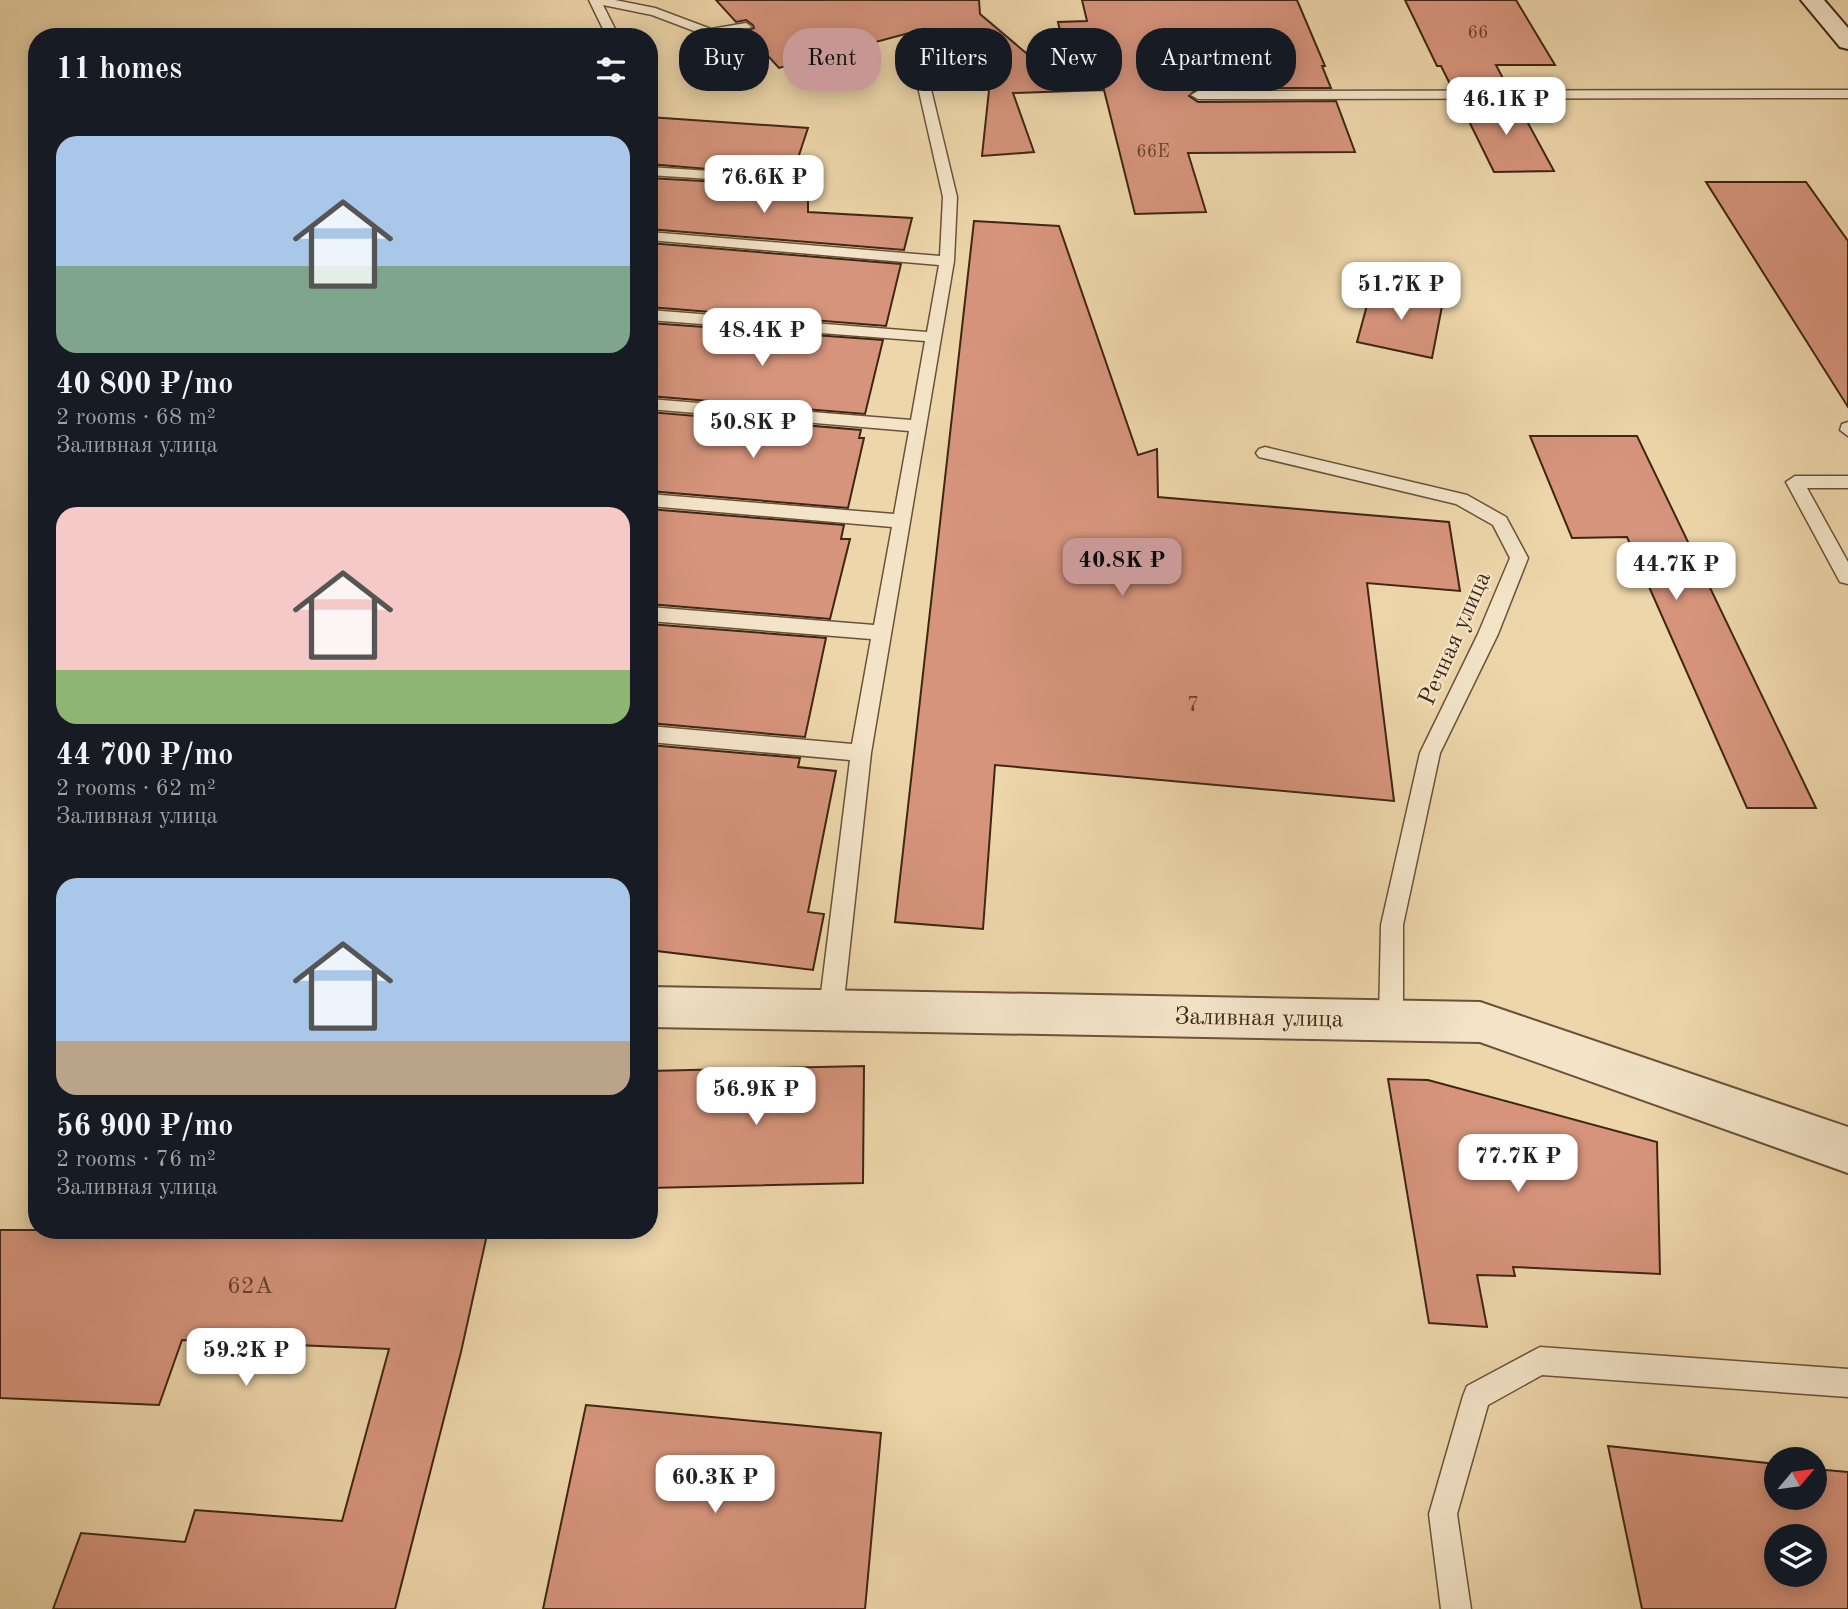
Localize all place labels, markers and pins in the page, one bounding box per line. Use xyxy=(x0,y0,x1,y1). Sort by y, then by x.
pin: 46.1K ₽ xyxy=(1441,78,1571,137)
pin: 76.6K ₽ xyxy=(699,156,829,215)
pin: 51.7K ₽ xyxy=(1336,262,1466,322)
pin: 48.4K ₽ xyxy=(697,308,827,368)
pin: 50.8K ₽ xyxy=(688,400,818,460)
pin: 40.8K ₽ xyxy=(1057,538,1187,598)
pin: 44.7K ₽ xyxy=(1611,542,1741,602)
pin: 56.9K ₽ xyxy=(691,1068,821,1127)
pin: 77.7K ₽ xyxy=(1453,1134,1583,1194)
pin: 59.2K ₽ xyxy=(181,1328,311,1388)
pin: 60.3K ₽ xyxy=(650,1456,780,1515)

